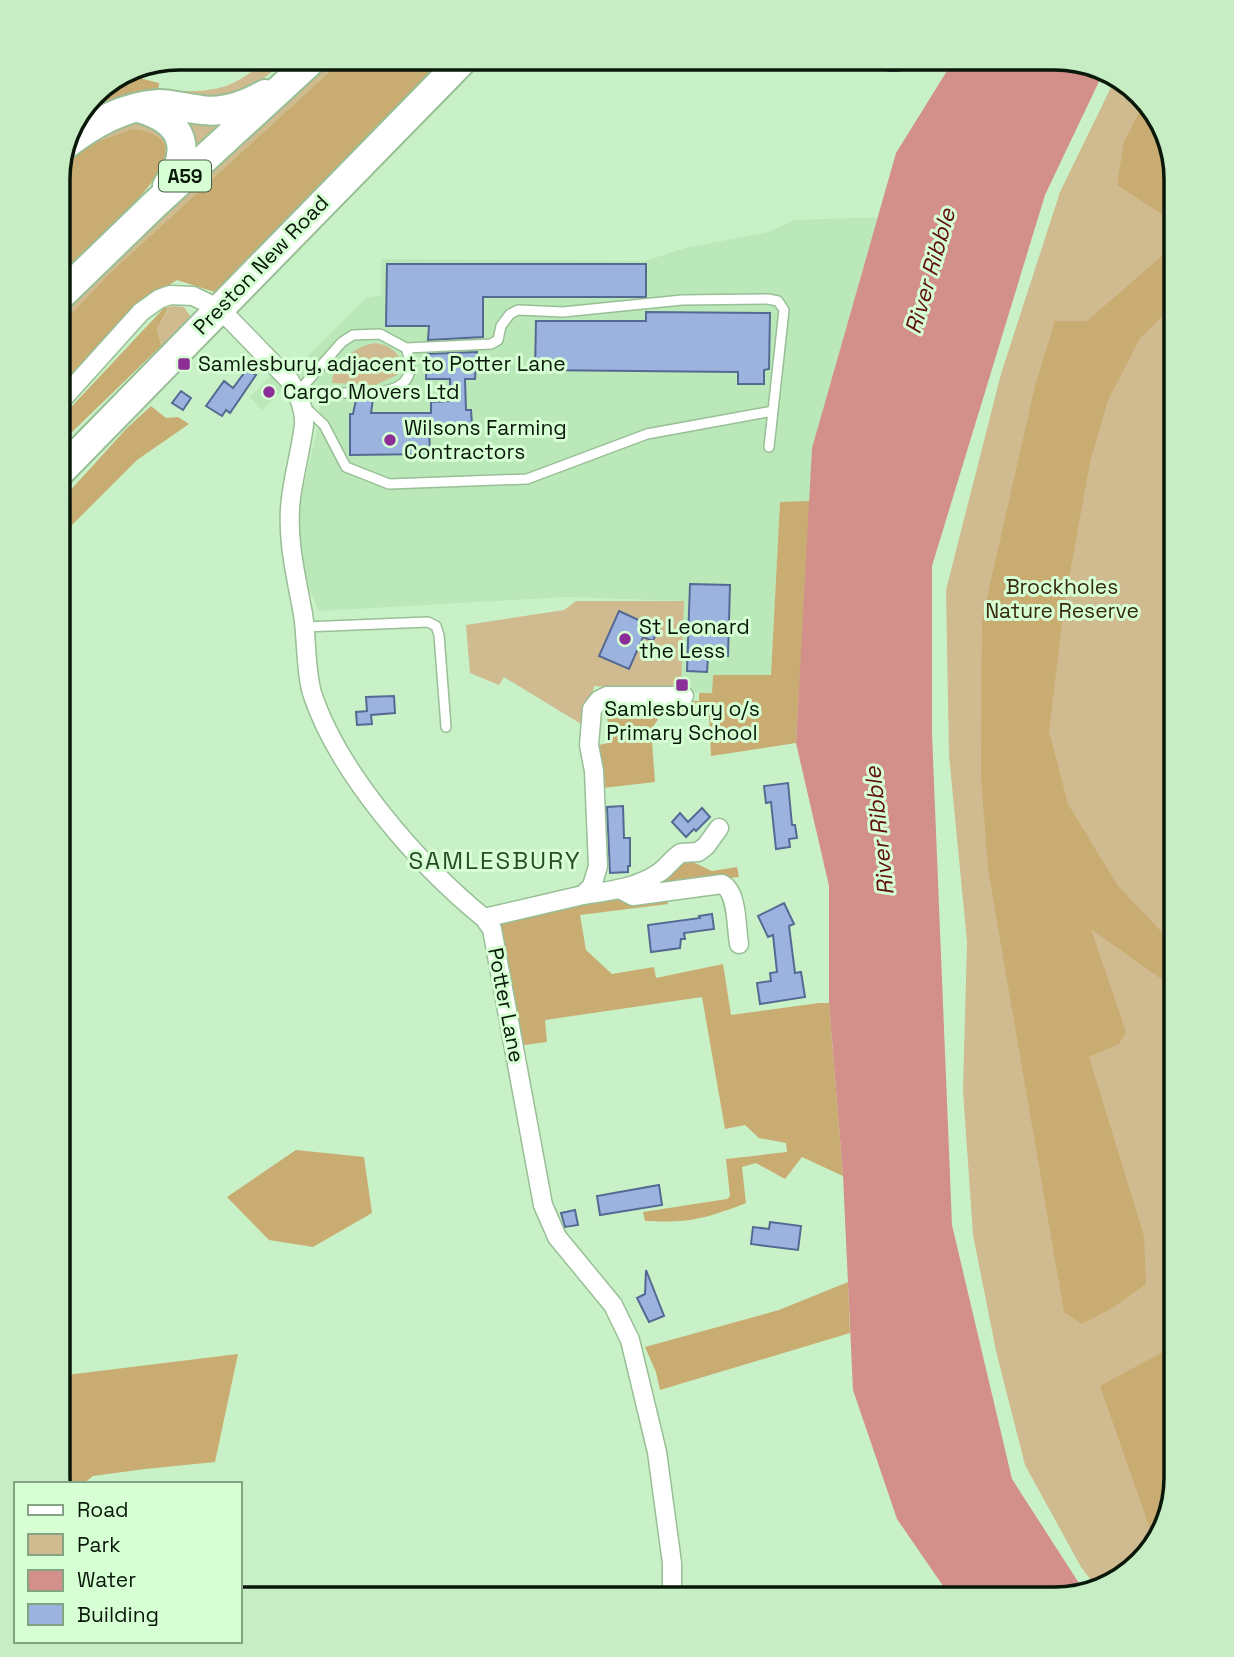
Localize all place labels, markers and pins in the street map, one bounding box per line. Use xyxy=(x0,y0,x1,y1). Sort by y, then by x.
place label: Samlesbury, adjacent to Potter Lane xyxy=(198,350,566,377)
marker: Samlesbury, adjacent to Potter Lane xyxy=(176,356,192,372)
place label: Cargo Movers Ltd xyxy=(283,378,460,405)
marker: Cargo Movers Ltd xyxy=(261,384,277,400)
place label: Wilsons Farming Contractors xyxy=(404,414,567,465)
marker: Wilsons Farming Contractors xyxy=(382,432,398,448)
place label: St Leonard the Less xyxy=(639,613,750,664)
marker: St Leonard the Less xyxy=(617,631,633,647)
marker: Samlesbury o/s Primary School xyxy=(674,677,690,693)
place label: Samlesbury o/s Primary School xyxy=(604,695,760,746)

